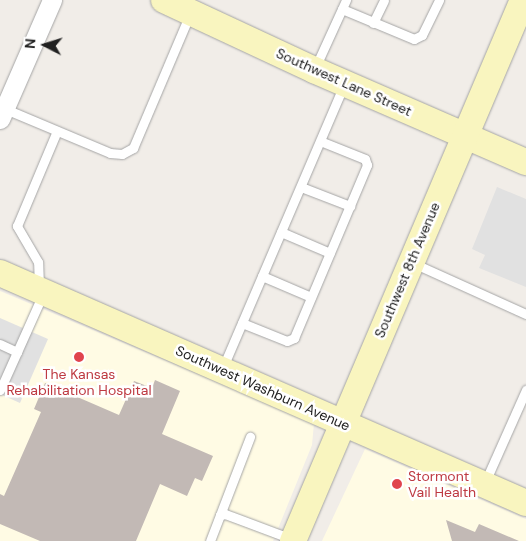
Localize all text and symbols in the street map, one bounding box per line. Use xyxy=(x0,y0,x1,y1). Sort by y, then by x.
north arrow xyxy=(20,20,70,70)
text: N xyxy=(21,38,39,50)
street label: Southwest Lane Street xyxy=(274,44,414,120)
street label: Southwest 8th Avenue xyxy=(371,200,443,340)
street label: Southwest Washburn Avenue xyxy=(173,342,353,434)
marker: The Kansas Rehabilitation Hospital xyxy=(72,350,86,364)
place label: The Kansas Rehabilitation Hospital xyxy=(6,366,152,398)
place label: Stormont Vail Health xyxy=(408,468,476,501)
marker: Stormont Vail Health xyxy=(390,477,404,491)

